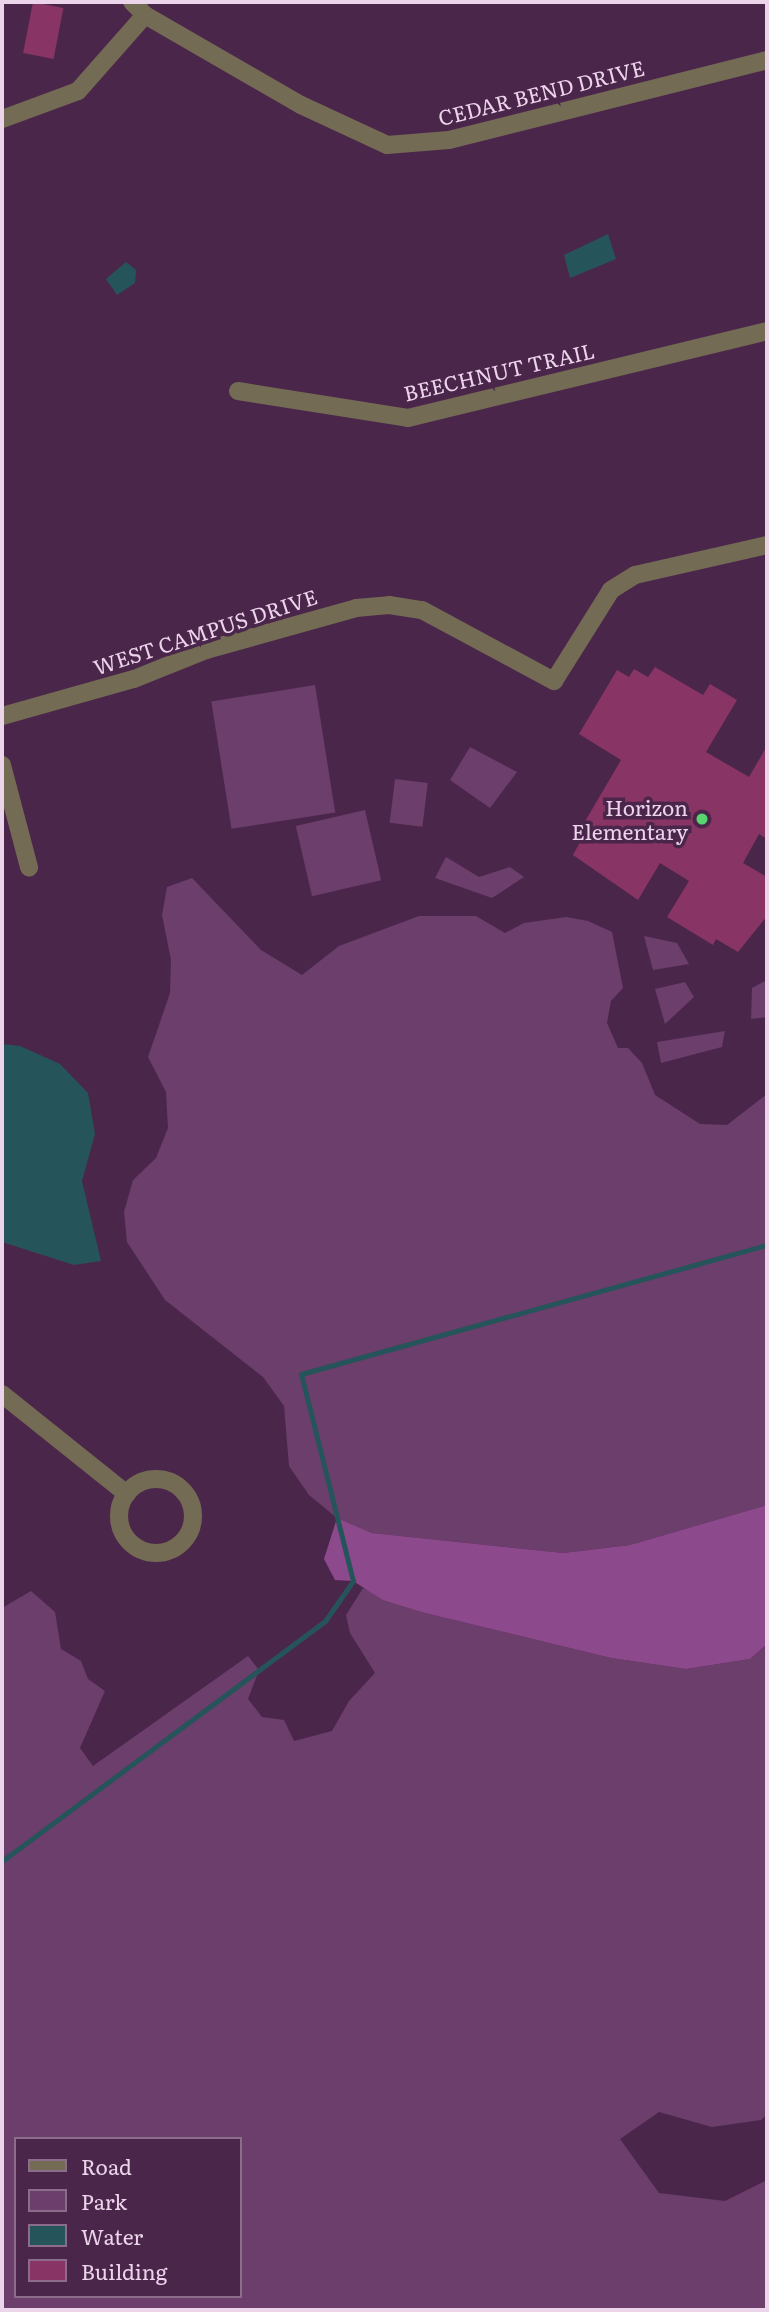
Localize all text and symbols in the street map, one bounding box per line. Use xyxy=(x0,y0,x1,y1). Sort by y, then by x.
street label: CEDAR BEND DRIVE xyxy=(435,54,647,130)
street label: BEECHNUT TRAIL xyxy=(401,337,597,405)
street label: WEST CAMPUS DRIVE xyxy=(90,583,320,679)
place label: Horizon Elementary xyxy=(572,794,688,844)
marker: Horizon Elementary xyxy=(694,811,710,827)
legend xyxy=(14,2137,242,2298)
text: Road xyxy=(81,2150,132,2181)
text: Park xyxy=(81,2185,127,2216)
text: Water xyxy=(81,2220,143,2251)
text: Building xyxy=(81,2255,167,2286)

